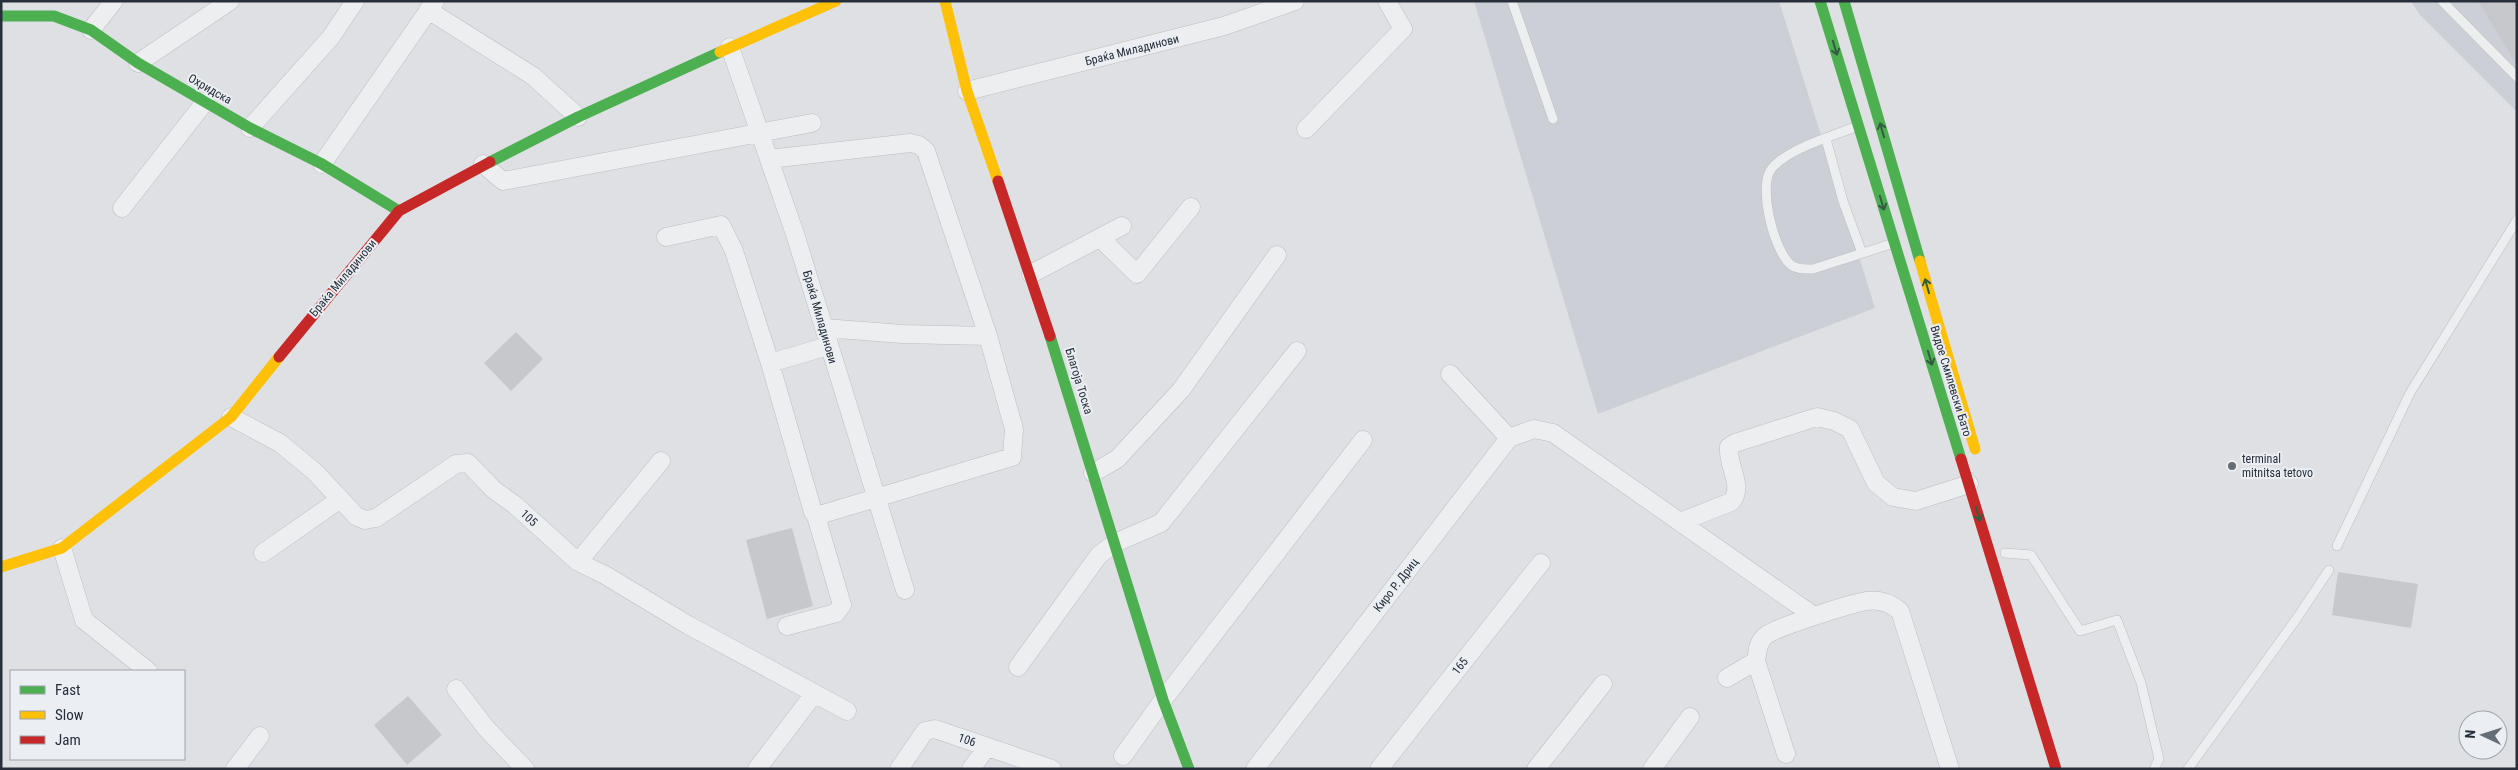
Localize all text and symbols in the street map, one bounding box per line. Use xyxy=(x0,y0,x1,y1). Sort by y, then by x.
street label: Браќа Миладинови xyxy=(1084,32,1180,68)
one-way arrow xyxy=(1830,39,1840,55)
street label: Охридска xyxy=(186,71,235,107)
one-way arrow xyxy=(1876,122,1886,138)
one-way arrow xyxy=(1878,195,1888,211)
street label: Браќа Миладинови xyxy=(307,237,379,319)
street label: Браќа Миладинови xyxy=(800,269,840,365)
one-way arrow xyxy=(1922,278,1932,294)
street label: Видое Смилевски Бато xyxy=(1927,324,1975,438)
street label: Благоја Тоска xyxy=(1062,346,1096,416)
one-way arrow xyxy=(1926,350,1936,366)
place label: terminal mitnitsa tetovo xyxy=(2242,452,2313,480)
marker: terminal mitnitsa tetovo xyxy=(2226,460,2238,472)
one-way arrow xyxy=(1973,505,1983,521)
street label: 105 xyxy=(518,507,540,529)
street label: Киро Р. Дриц xyxy=(1371,555,1421,615)
street label: 165 xyxy=(1449,655,1471,677)
legend xyxy=(10,670,185,760)
text: Fast xyxy=(55,681,80,699)
text: Slow xyxy=(55,706,84,724)
north arrow xyxy=(2458,710,2508,760)
text: N xyxy=(2462,729,2478,739)
street label: 106 xyxy=(956,730,978,750)
text: Jam xyxy=(55,731,81,749)

